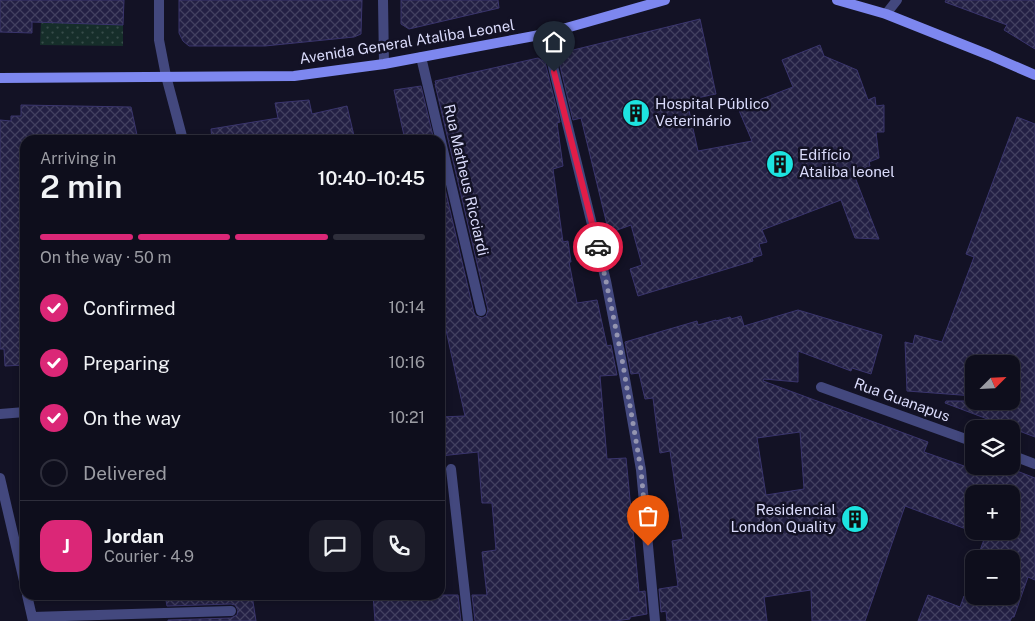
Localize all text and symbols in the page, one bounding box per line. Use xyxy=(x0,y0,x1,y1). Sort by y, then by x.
street label: Avenida General Ataliba Leonel xyxy=(298,16,516,67)
pin xyxy=(533,21,575,72)
icon: home xyxy=(540,28,568,56)
place label: Hospital Público Veterinário xyxy=(655,95,769,129)
building icon: Hospital Público Veterinário xyxy=(621,98,651,128)
street label: Rua Matheus Ricciardi xyxy=(441,102,492,257)
place label: Edifício Ataliba leonel xyxy=(799,146,895,180)
text: Arriving in xyxy=(40,149,116,168)
building icon: Edifício Ataliba leonel xyxy=(765,149,795,179)
text: 10:40–10:45 xyxy=(318,167,425,189)
text: 2 min xyxy=(40,168,123,205)
courier xyxy=(573,222,623,272)
icon: car xyxy=(584,233,612,261)
text: On the way · 50 m xyxy=(40,248,171,267)
icon: check xyxy=(40,294,68,322)
text: Confirmed xyxy=(83,297,176,319)
text: 10:14 xyxy=(389,298,425,317)
icon: check xyxy=(40,349,68,377)
text: Preparing xyxy=(83,352,170,374)
text: 10:16 xyxy=(389,353,425,372)
north arrow xyxy=(965,355,1020,410)
map controls xyxy=(965,355,1020,605)
street label: Rua Guanapus xyxy=(852,374,952,425)
icon: check xyxy=(40,404,68,432)
text: On the way xyxy=(83,407,181,429)
text: 10:21 xyxy=(389,408,425,427)
button: layers xyxy=(965,420,1020,475)
text: Delivered xyxy=(83,462,167,484)
button: + xyxy=(965,485,1020,540)
pin xyxy=(627,495,669,546)
place label: Residencial London Quality xyxy=(731,501,836,535)
icon: bag xyxy=(634,502,662,530)
building icon: Residencial London Quality xyxy=(840,504,870,534)
button: chat xyxy=(309,520,361,572)
button: phone xyxy=(373,520,425,572)
text: Jordan xyxy=(104,525,164,547)
text: J xyxy=(62,535,70,557)
text: Courier · 4.9 xyxy=(104,547,194,566)
button: − xyxy=(965,550,1020,605)

